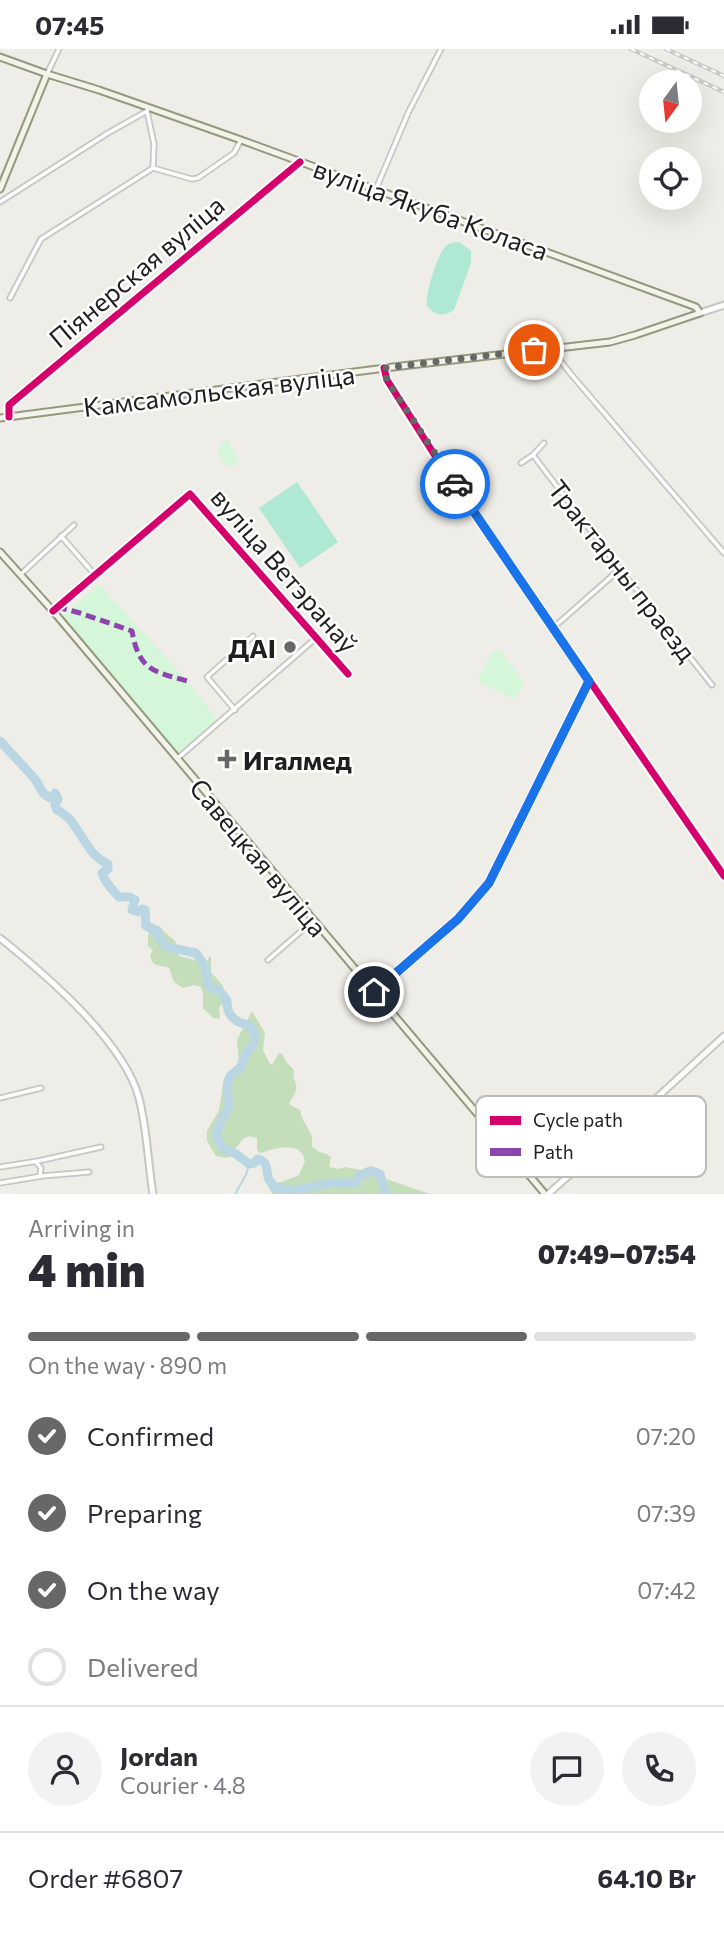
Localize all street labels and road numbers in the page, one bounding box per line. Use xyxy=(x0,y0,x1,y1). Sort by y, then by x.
street label: вуліца Якуба Коласа xyxy=(310,152,552,266)
street label: Піянерская вуліца xyxy=(42,189,230,353)
street label: Камсамольская вуліца xyxy=(81,358,357,422)
street label: Трактарны праезд xyxy=(543,473,703,667)
street label: вуліца Ветэранаў xyxy=(205,482,365,658)
street label: Савецкая вуліца xyxy=(184,772,334,942)

